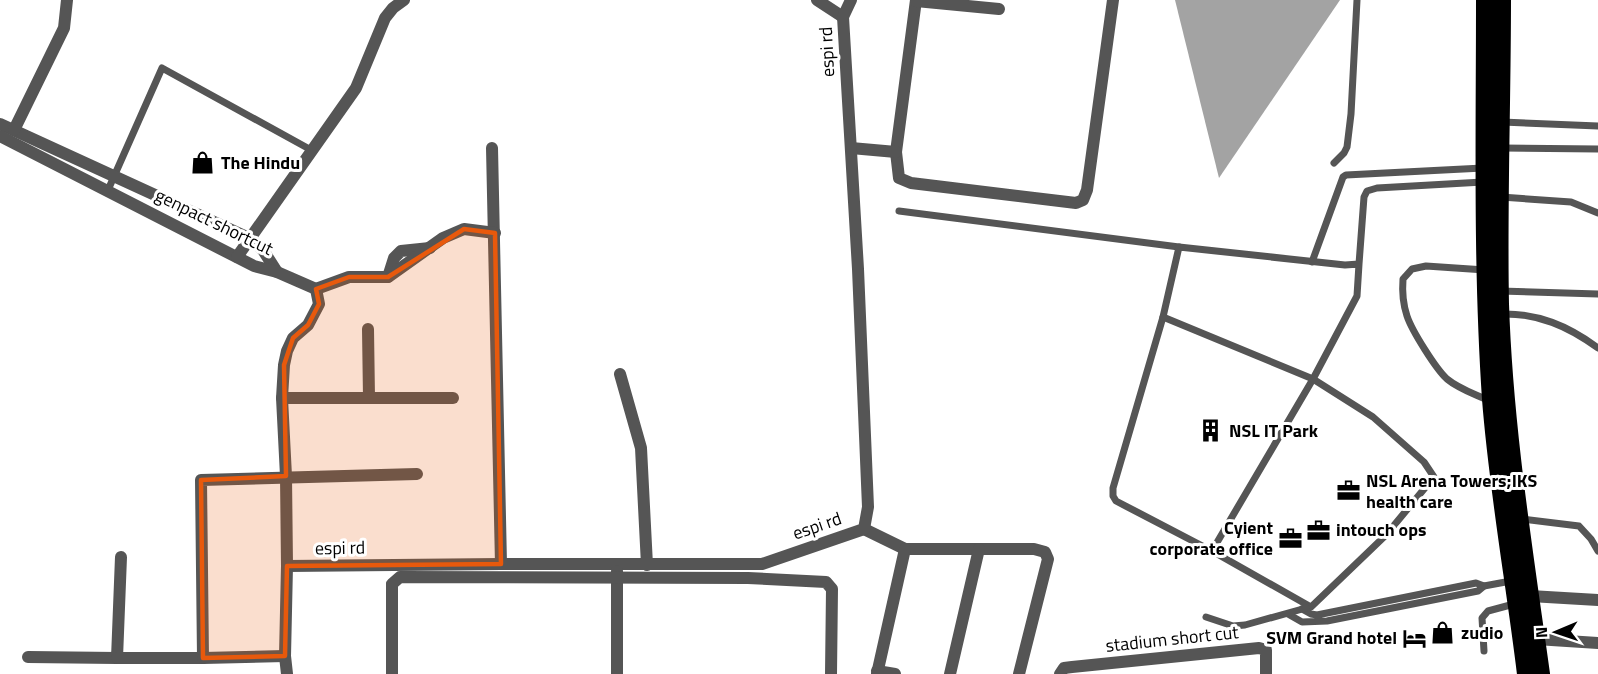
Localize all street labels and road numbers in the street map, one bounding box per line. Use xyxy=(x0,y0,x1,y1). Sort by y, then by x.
street label: espi rd xyxy=(812,26,841,78)
street label: genpact shortcut xyxy=(151,181,278,262)
street label: espi rd xyxy=(789,505,845,546)
street label: espi rd xyxy=(315,534,365,561)
street label: stadium short cut xyxy=(1104,618,1240,659)

